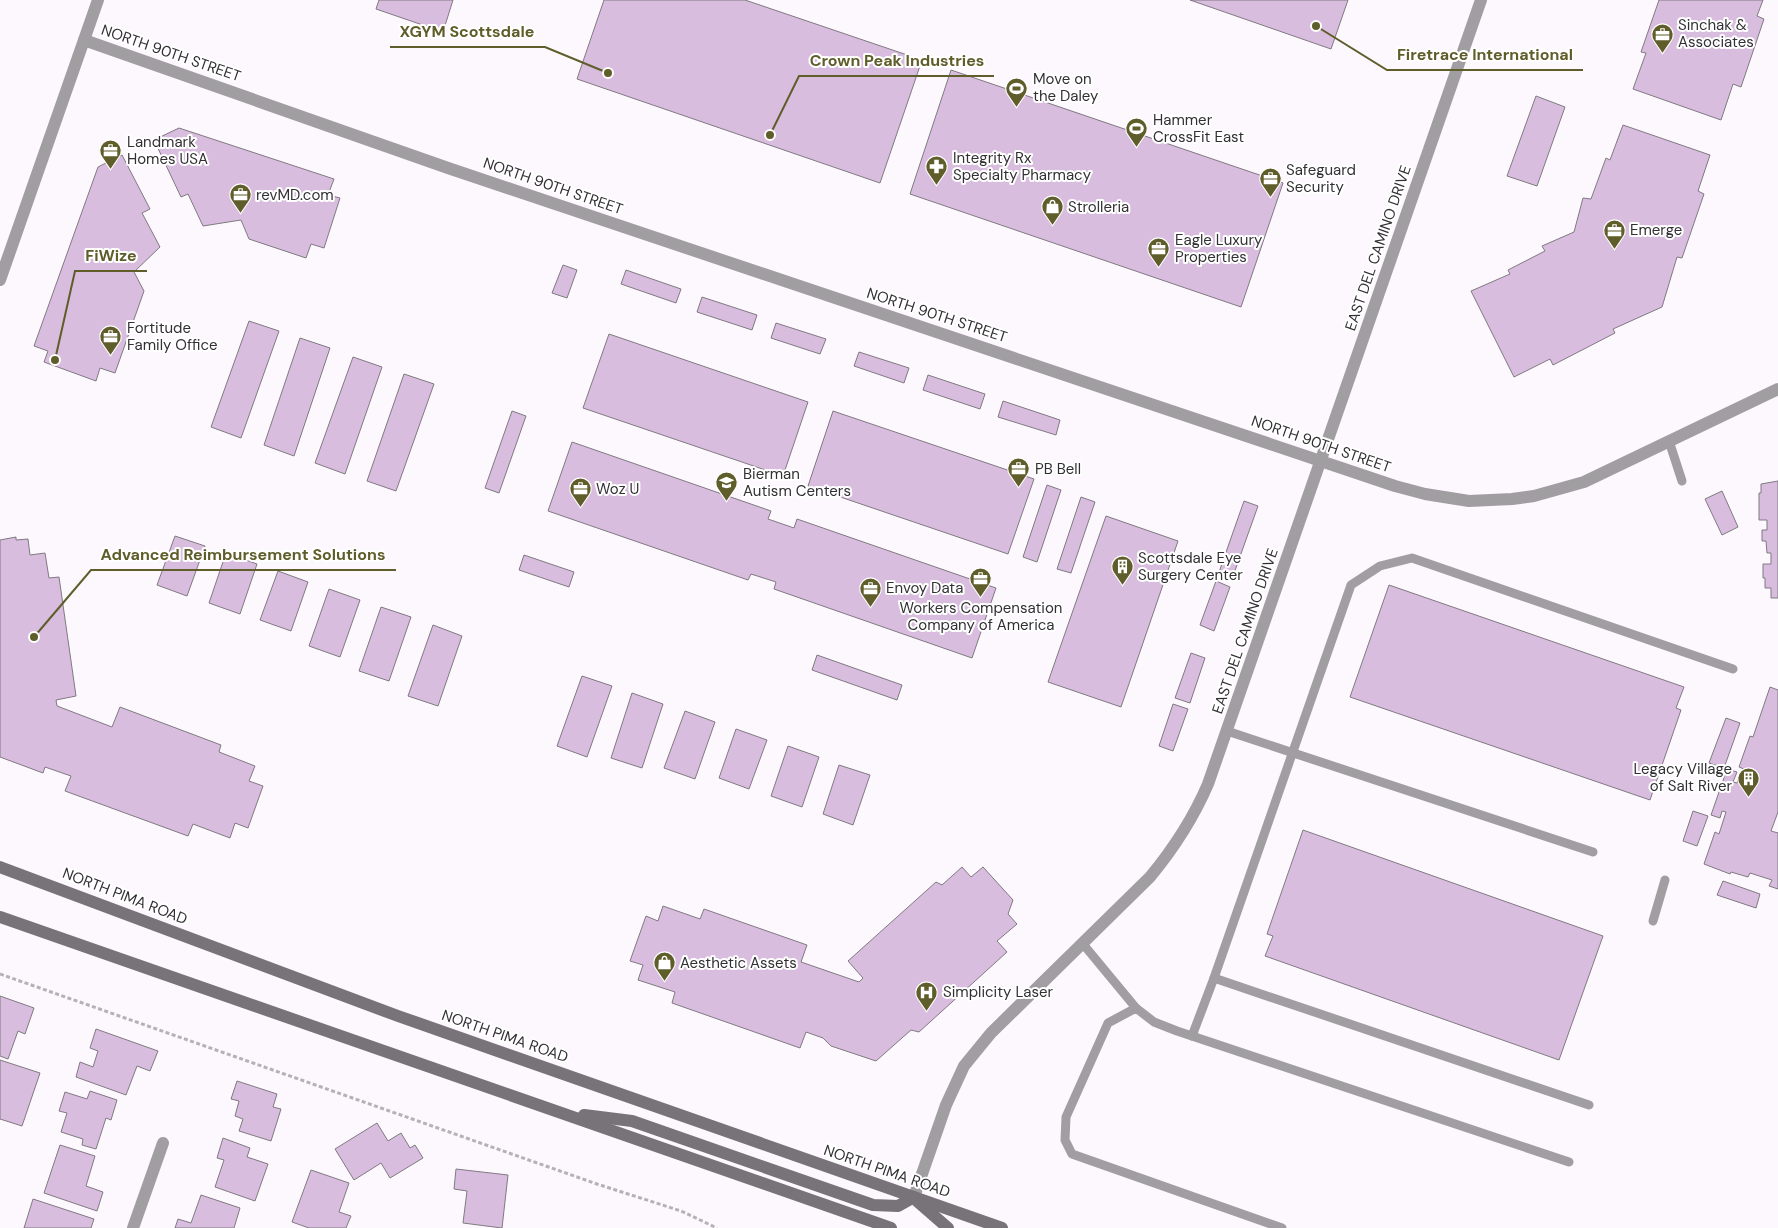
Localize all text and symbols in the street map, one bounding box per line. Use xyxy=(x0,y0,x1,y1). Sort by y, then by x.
place label: Sinchak & Associates xyxy=(1678,15,1754,52)
callout: XGYM Scottsdale xyxy=(390,16,545,47)
street label: NORTH 90TH STREET xyxy=(99,20,243,86)
text: XGYM Scottsdale xyxy=(400,21,534,42)
office icon: Sinchak & Associates xyxy=(1650,22,1674,53)
callout: Firetrace International xyxy=(1387,39,1583,70)
text: Firetrace International xyxy=(1397,44,1573,65)
callout: Crown Peak Industries xyxy=(799,45,994,76)
text: Crown Peak Industries xyxy=(810,50,984,71)
place label: Move on the Daley xyxy=(1033,69,1099,106)
sports icon: Move on the Daley xyxy=(1005,76,1029,107)
place label: Hammer CrossFit East xyxy=(1153,110,1244,147)
sports icon: Hammer CrossFit East xyxy=(1125,117,1149,148)
place label: Landmark Homes USA xyxy=(127,132,208,169)
office icon: Landmark Homes USA xyxy=(99,139,123,170)
place label: Integrity Rx Specialty Pharmacy xyxy=(953,148,1092,185)
street label: NORTH 90TH STREET xyxy=(481,153,625,219)
pharmacy icon: Integrity Rx Specialty Pharmacy xyxy=(925,155,949,186)
place label: Safeguard Security xyxy=(1286,160,1356,197)
street label: EAST DEL CAMINO DRIVE xyxy=(1340,163,1416,333)
office icon: Safeguard Security xyxy=(1258,167,1282,198)
office icon: revMD.com xyxy=(228,183,252,214)
place label: revMD.com xyxy=(256,185,334,205)
shop icon: Strolleria xyxy=(1040,195,1064,226)
place label: Strolleria xyxy=(1068,197,1129,217)
office icon: Emerge xyxy=(1602,218,1626,249)
place label: Emerge xyxy=(1630,220,1682,240)
place label: Eagle Luxury Properties xyxy=(1175,230,1263,267)
office icon: Eagle Luxury Properties xyxy=(1147,237,1171,268)
callout: FiWize xyxy=(75,240,147,271)
text: FiWize xyxy=(85,245,137,266)
street label: NORTH 90TH STREET xyxy=(864,283,1010,347)
place label: Fortitude Family Office xyxy=(127,318,218,355)
office icon: Fortitude Family Office xyxy=(99,325,123,356)
street label: NORTH 90TH STREET xyxy=(1249,411,1393,477)
office icon: PB Bell xyxy=(1007,457,1031,488)
place label: PB Bell xyxy=(1035,459,1081,479)
place label: Bierman Autism Centers xyxy=(743,464,851,501)
school or university icon: Bierman Autism Centers xyxy=(715,471,739,502)
office icon: Woz U xyxy=(568,477,592,508)
place label: Woz U xyxy=(596,479,639,499)
callout: Advanced Reimbursement Solutions xyxy=(91,539,396,570)
text: Advanced Reimbursement Solutions xyxy=(101,544,385,565)
street label: EAST DEL CAMINO DRIVE xyxy=(1207,546,1283,716)
place label: Scottsdale Eye Surgery Center xyxy=(1138,548,1243,585)
building icon: Scottsdale Eye Surgery Center xyxy=(1110,555,1134,586)
office icon: Workers Compensation Company of America xyxy=(969,567,993,598)
office icon: Envoy Data xyxy=(858,576,882,607)
place label: Envoy Data xyxy=(886,578,963,598)
place label: Workers Compensation Company of America xyxy=(900,598,1062,635)
place label: Legacy Village of Salt River xyxy=(1633,759,1732,796)
building icon: Legacy Village of Salt River xyxy=(1736,766,1760,797)
street label: NORTH PIMA ROAD xyxy=(60,863,190,929)
shop icon: Aesthetic Assets xyxy=(652,951,676,982)
place label: Aesthetic Assets xyxy=(680,953,797,973)
hospital icon: Simplicity Laser xyxy=(915,980,939,1011)
place label: Simplicity Laser xyxy=(943,982,1054,1002)
street label: NORTH PIMA ROAD xyxy=(439,1005,571,1067)
street label: NORTH PIMA ROAD xyxy=(821,1140,953,1202)

